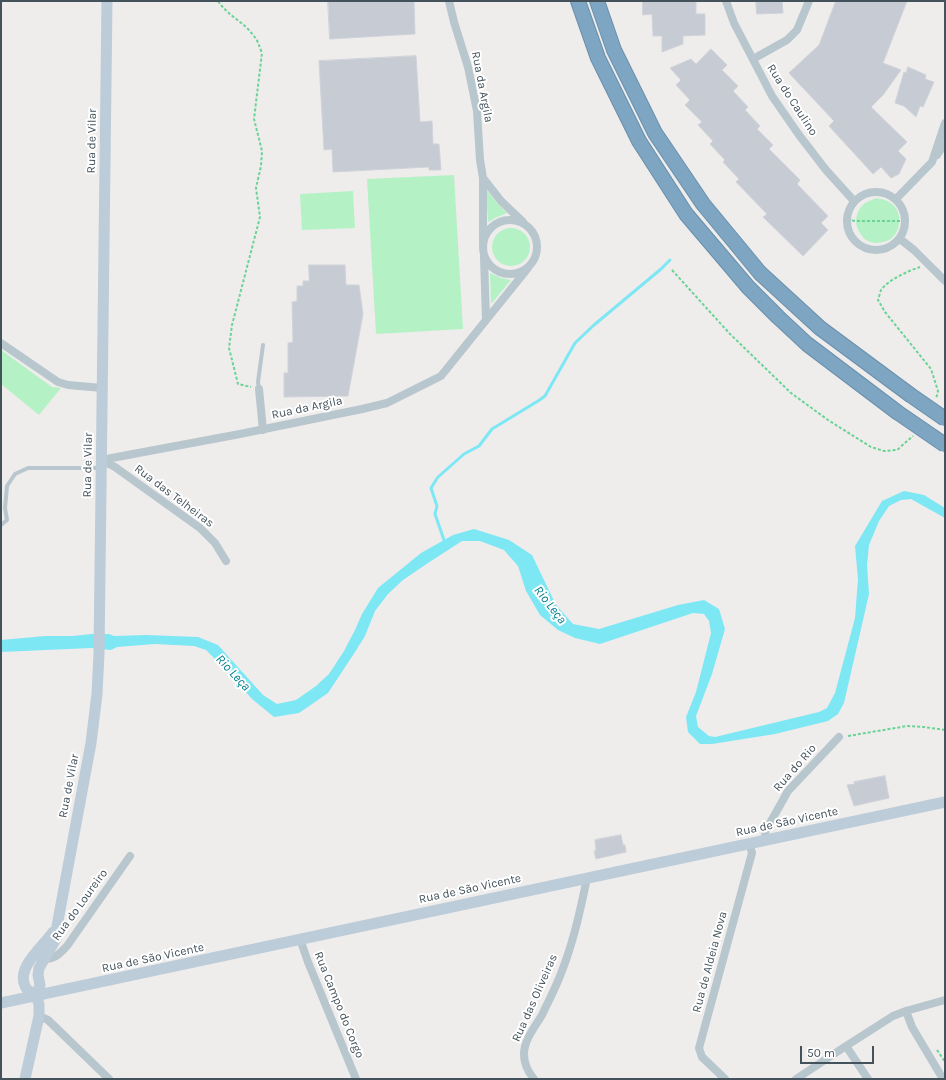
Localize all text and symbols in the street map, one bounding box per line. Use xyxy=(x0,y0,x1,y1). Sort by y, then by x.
street label: Rua da Argila xyxy=(468,50,496,124)
street label: Rua do Caulino xyxy=(763,61,821,139)
street label: Rua de Vilar xyxy=(84,108,100,174)
street label: Rua da Argila xyxy=(270,393,344,423)
street label: Rua de Vilar xyxy=(80,432,96,498)
street label: Rua das Telheiras xyxy=(131,461,217,531)
water label: Rio Leça xyxy=(530,583,570,627)
water label: Rio Leça xyxy=(212,652,254,694)
street label: Rua do Rio xyxy=(771,741,819,795)
street label: Rua de Vilar xyxy=(56,753,82,819)
street label: Rua de São Vicente xyxy=(735,804,839,840)
street label: Rua do Loureiro xyxy=(49,866,111,944)
street label: Rua de São Vicente xyxy=(418,871,522,907)
street label: Rua de Aldeia Nova xyxy=(690,910,730,1014)
street label: Rua de São Vicente xyxy=(101,940,205,976)
street label: Rua Campo do Corgo xyxy=(311,950,367,1060)
street label: Rua das Oliveiras xyxy=(509,952,561,1044)
scale bar xyxy=(802,1038,876,1064)
text: 50 m xyxy=(807,1046,835,1060)

